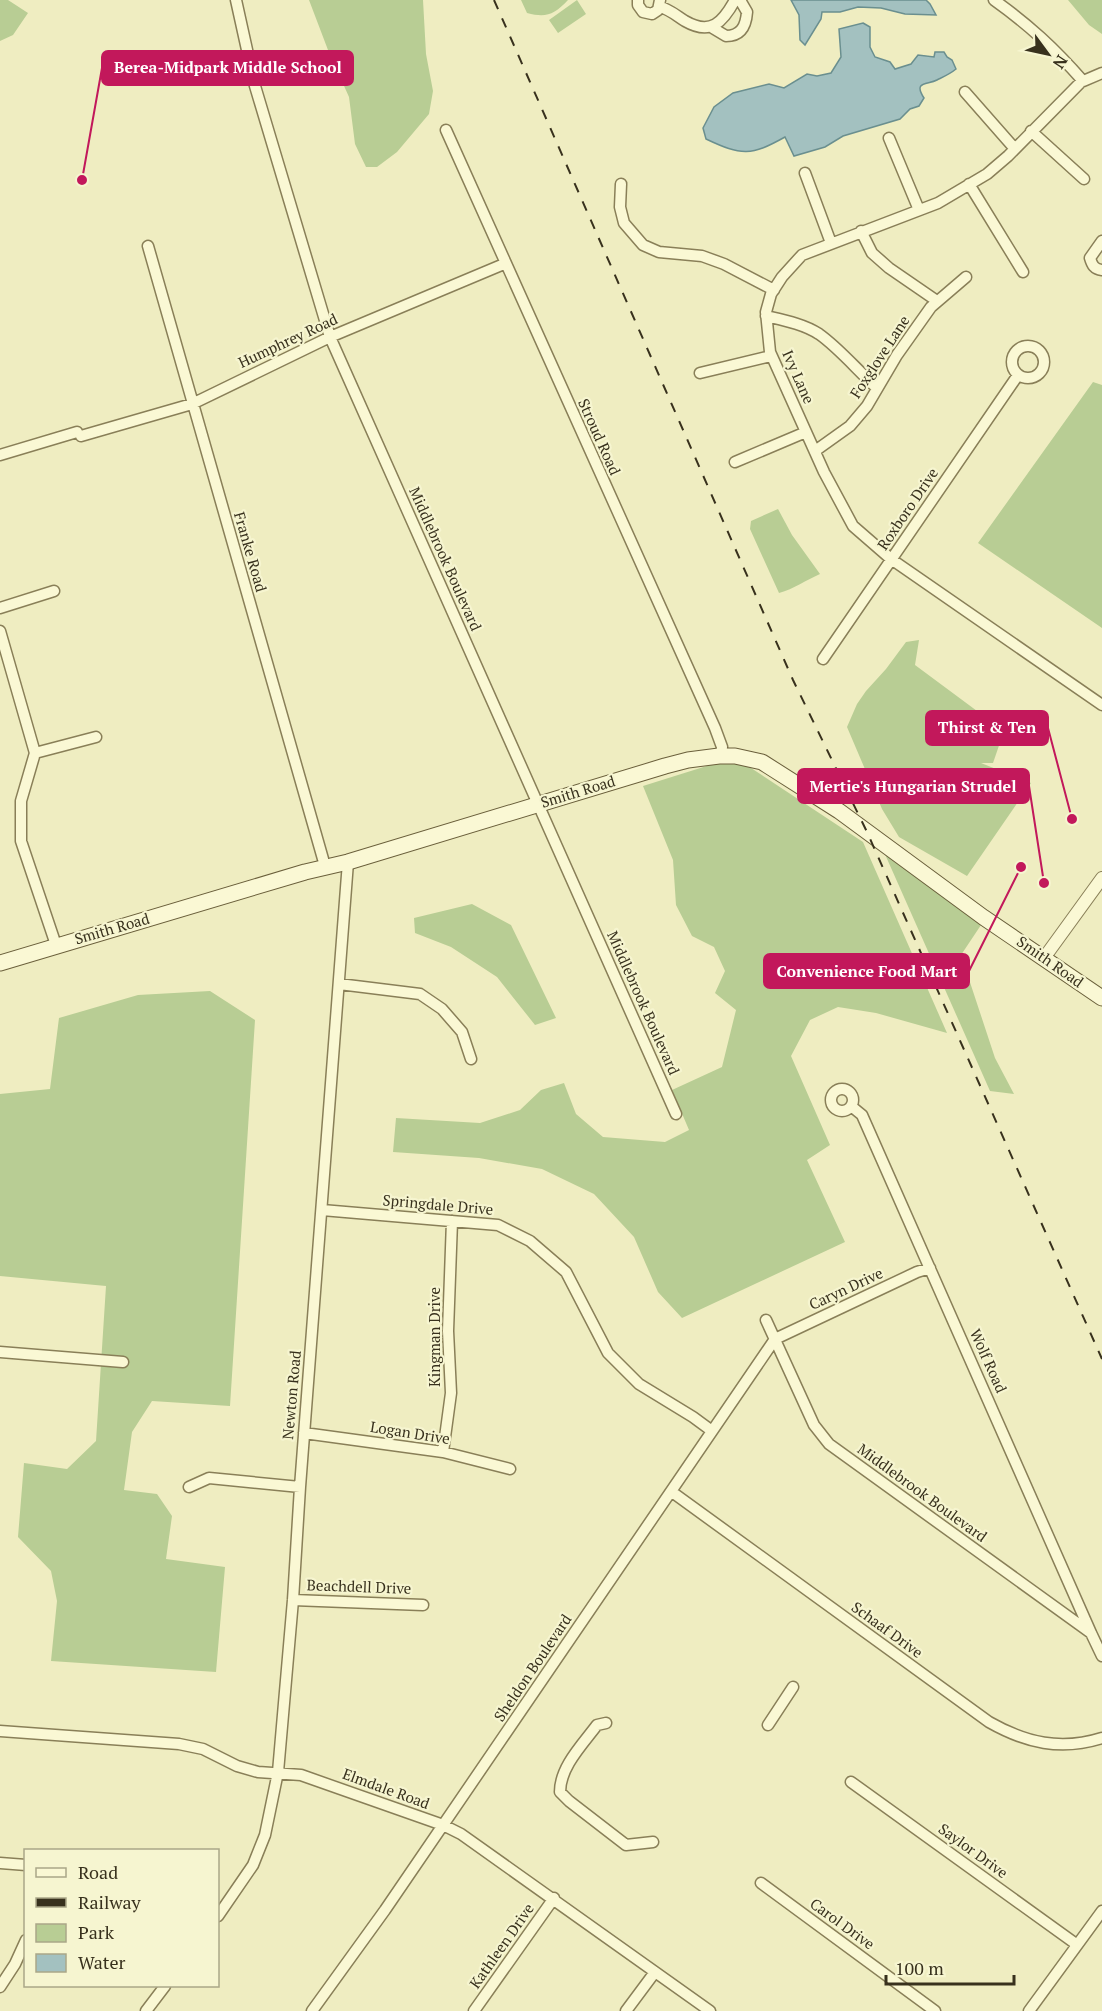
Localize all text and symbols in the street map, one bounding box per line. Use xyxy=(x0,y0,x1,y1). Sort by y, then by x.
north arrow xyxy=(1018,24,1078,84)
callout: Berea-Midpark Middle School xyxy=(102,51,353,85)
text: N xyxy=(1048,51,1073,73)
text: Berea-Midpark Middle School xyxy=(114,56,342,78)
street label: Humphrey Road xyxy=(235,308,341,372)
street label: Foxglove Lane xyxy=(845,311,913,402)
street label: Ivy Lane xyxy=(778,347,820,407)
street label: Stroud Road xyxy=(574,395,626,478)
street label: Roxboro Drive xyxy=(872,463,942,553)
street label: Middlebrook Boulevard xyxy=(405,484,487,634)
street label: Franke Road xyxy=(230,509,272,594)
callout: Thirst & Ten xyxy=(926,711,1048,745)
text: Thirst & Ten xyxy=(938,716,1037,738)
callout: Mertie's Hungarian Strudel xyxy=(798,769,1029,803)
street label: Smith Road xyxy=(538,770,617,812)
text: Mertie's Hungarian Strudel xyxy=(809,775,1017,797)
street label: Smith Road xyxy=(72,908,151,948)
street label: Middlebrook Boulevard xyxy=(603,928,685,1078)
street label: Smith Road xyxy=(1013,931,1088,991)
callout: Convenience Food Mart xyxy=(764,954,969,988)
text: Convenience Food Mart xyxy=(777,960,958,982)
street label: Springdale Drive xyxy=(382,1189,494,1219)
street label: Caryn Drive xyxy=(805,1262,886,1314)
street label: Kingman Drive xyxy=(424,1287,444,1387)
street label: Wolf Road xyxy=(966,1325,1012,1396)
street label: Newton Road xyxy=(277,1350,305,1440)
street label: Logan Drive xyxy=(369,1416,451,1448)
street label: Middlebrook Boulevard xyxy=(854,1438,991,1546)
street label: Beachdell Drive xyxy=(306,1574,412,1598)
street label: Schaaf Drive xyxy=(848,1597,927,1662)
street label: Sheldon Boulevard xyxy=(489,1610,575,1725)
street label: Elmdale Road xyxy=(340,1763,433,1813)
street label: Saylor Drive xyxy=(935,1818,1012,1882)
legend xyxy=(24,1849,219,1987)
text: Road xyxy=(78,1860,118,1884)
text: Railway xyxy=(78,1890,142,1914)
street label: Carol Drive xyxy=(806,1893,879,1953)
street label: Kathleen Drive xyxy=(464,1899,538,1992)
text: Park xyxy=(78,1920,115,1944)
scale bar xyxy=(886,1948,1014,1986)
text: Water xyxy=(78,1950,125,1974)
text: 100 m xyxy=(895,1956,944,1980)

